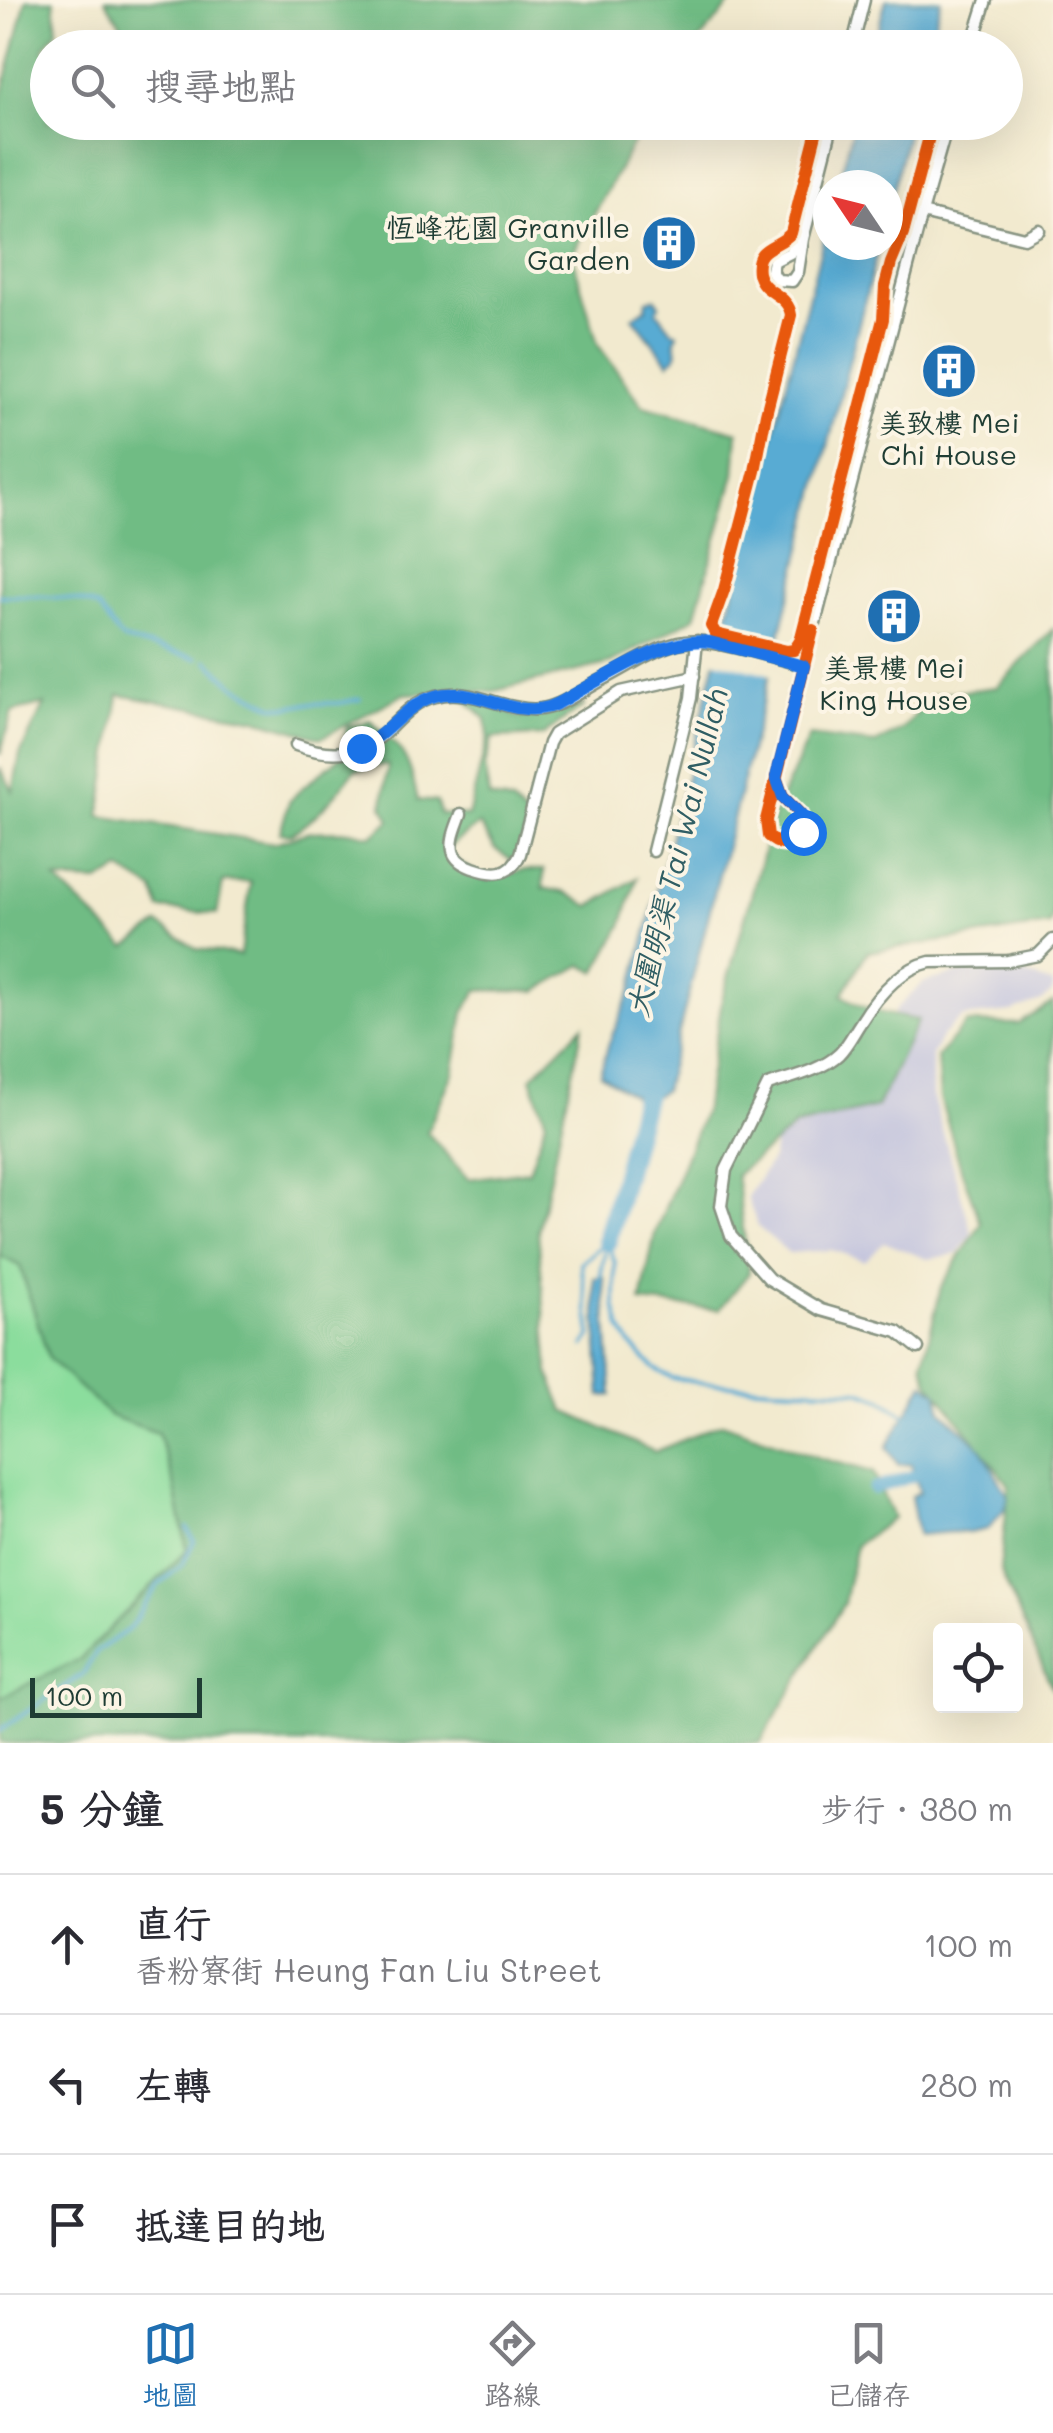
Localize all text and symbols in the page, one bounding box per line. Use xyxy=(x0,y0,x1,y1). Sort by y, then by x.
search box xyxy=(30,30,1023,140)
icon: search xyxy=(65,58,120,113)
text: 搜尋地點 xyxy=(145,60,297,110)
north arrow xyxy=(813,170,903,260)
place label: 恆峰花園 Granville Garden xyxy=(387,209,630,277)
building icon: 恆峰花園 Granville Garden xyxy=(639,213,699,273)
building icon: 美致樓 Mei Chi House xyxy=(919,341,979,401)
place label: 美致樓 Mei Chi House xyxy=(878,404,1020,472)
building icon: 美景樓 Mei King House xyxy=(864,586,924,646)
place label: 美景樓 Mei King House xyxy=(819,649,969,717)
water label: 大圍明渠 Tai Wai Nullah xyxy=(616,684,736,1020)
route end xyxy=(339,726,385,772)
route start xyxy=(781,810,827,856)
map controls xyxy=(933,1623,1023,1713)
button: locate xyxy=(933,1623,1023,1713)
scale bar xyxy=(30,1673,202,1718)
text: 100 m xyxy=(45,1677,123,1713)
text: 5 分鐘 xyxy=(40,1780,164,1835)
text: 步行 · 380 m xyxy=(821,1787,1013,1829)
text: 直行 xyxy=(135,1897,211,1947)
icon: ahead xyxy=(40,1917,95,1972)
text: 100 m xyxy=(923,1923,1013,1965)
text: 香粉寮街 Heung Fan Liu Street xyxy=(135,1948,602,1990)
icon: left xyxy=(40,2057,95,2112)
text: 左轉 xyxy=(135,2059,211,2109)
text: 280 m xyxy=(920,2063,1013,2105)
icon: arrive xyxy=(40,2197,95,2252)
text: 抵達目的地 xyxy=(135,2199,325,2249)
tab: 地圖 xyxy=(143,2316,199,2413)
tab: 路線 xyxy=(484,2316,540,2413)
tab: 已儲存 xyxy=(826,2316,910,2413)

